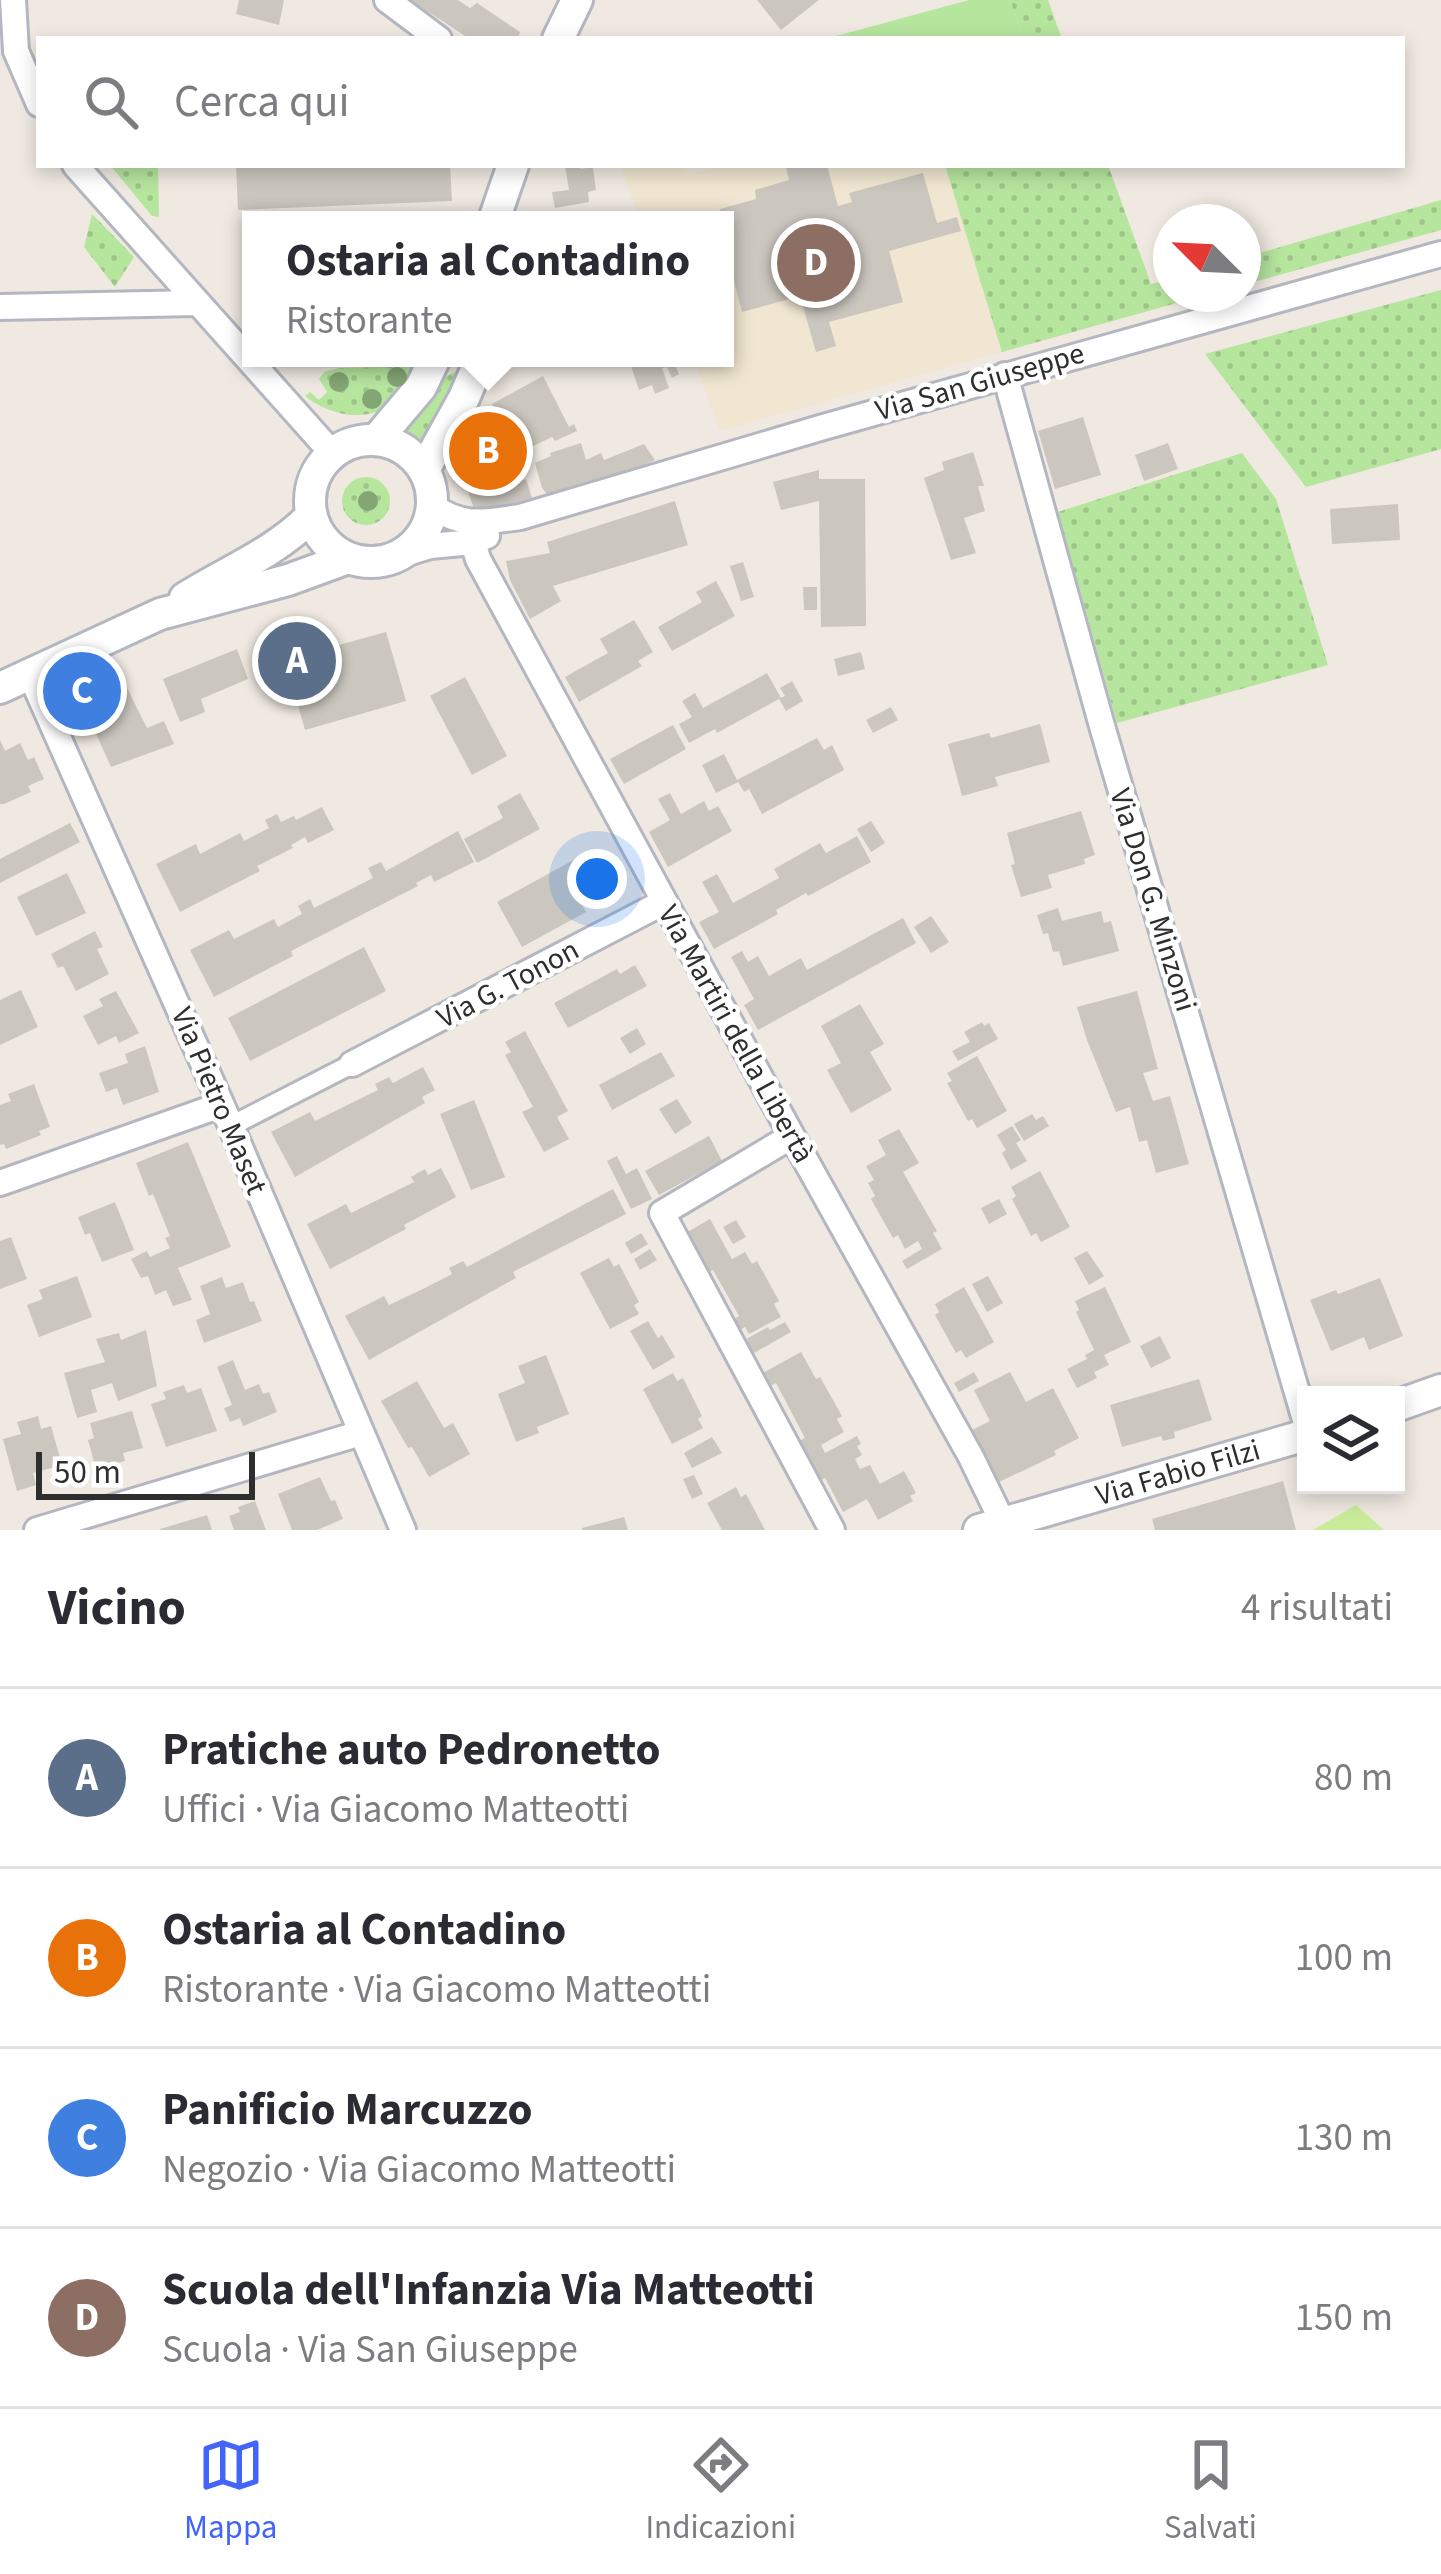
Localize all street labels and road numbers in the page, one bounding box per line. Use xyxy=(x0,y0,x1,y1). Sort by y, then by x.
street label: Via San Giuseppe xyxy=(871,332,1089,432)
street label: Via Don G. Minzoni xyxy=(1099,783,1207,1017)
street label: Via Martiri della Libertà xyxy=(647,897,825,1171)
street label: Via G. Tonon xyxy=(429,929,587,1039)
street label: Via Pietro Maset xyxy=(160,1001,278,1201)
street label: Via Fabio Filzi xyxy=(1091,1428,1265,1516)

